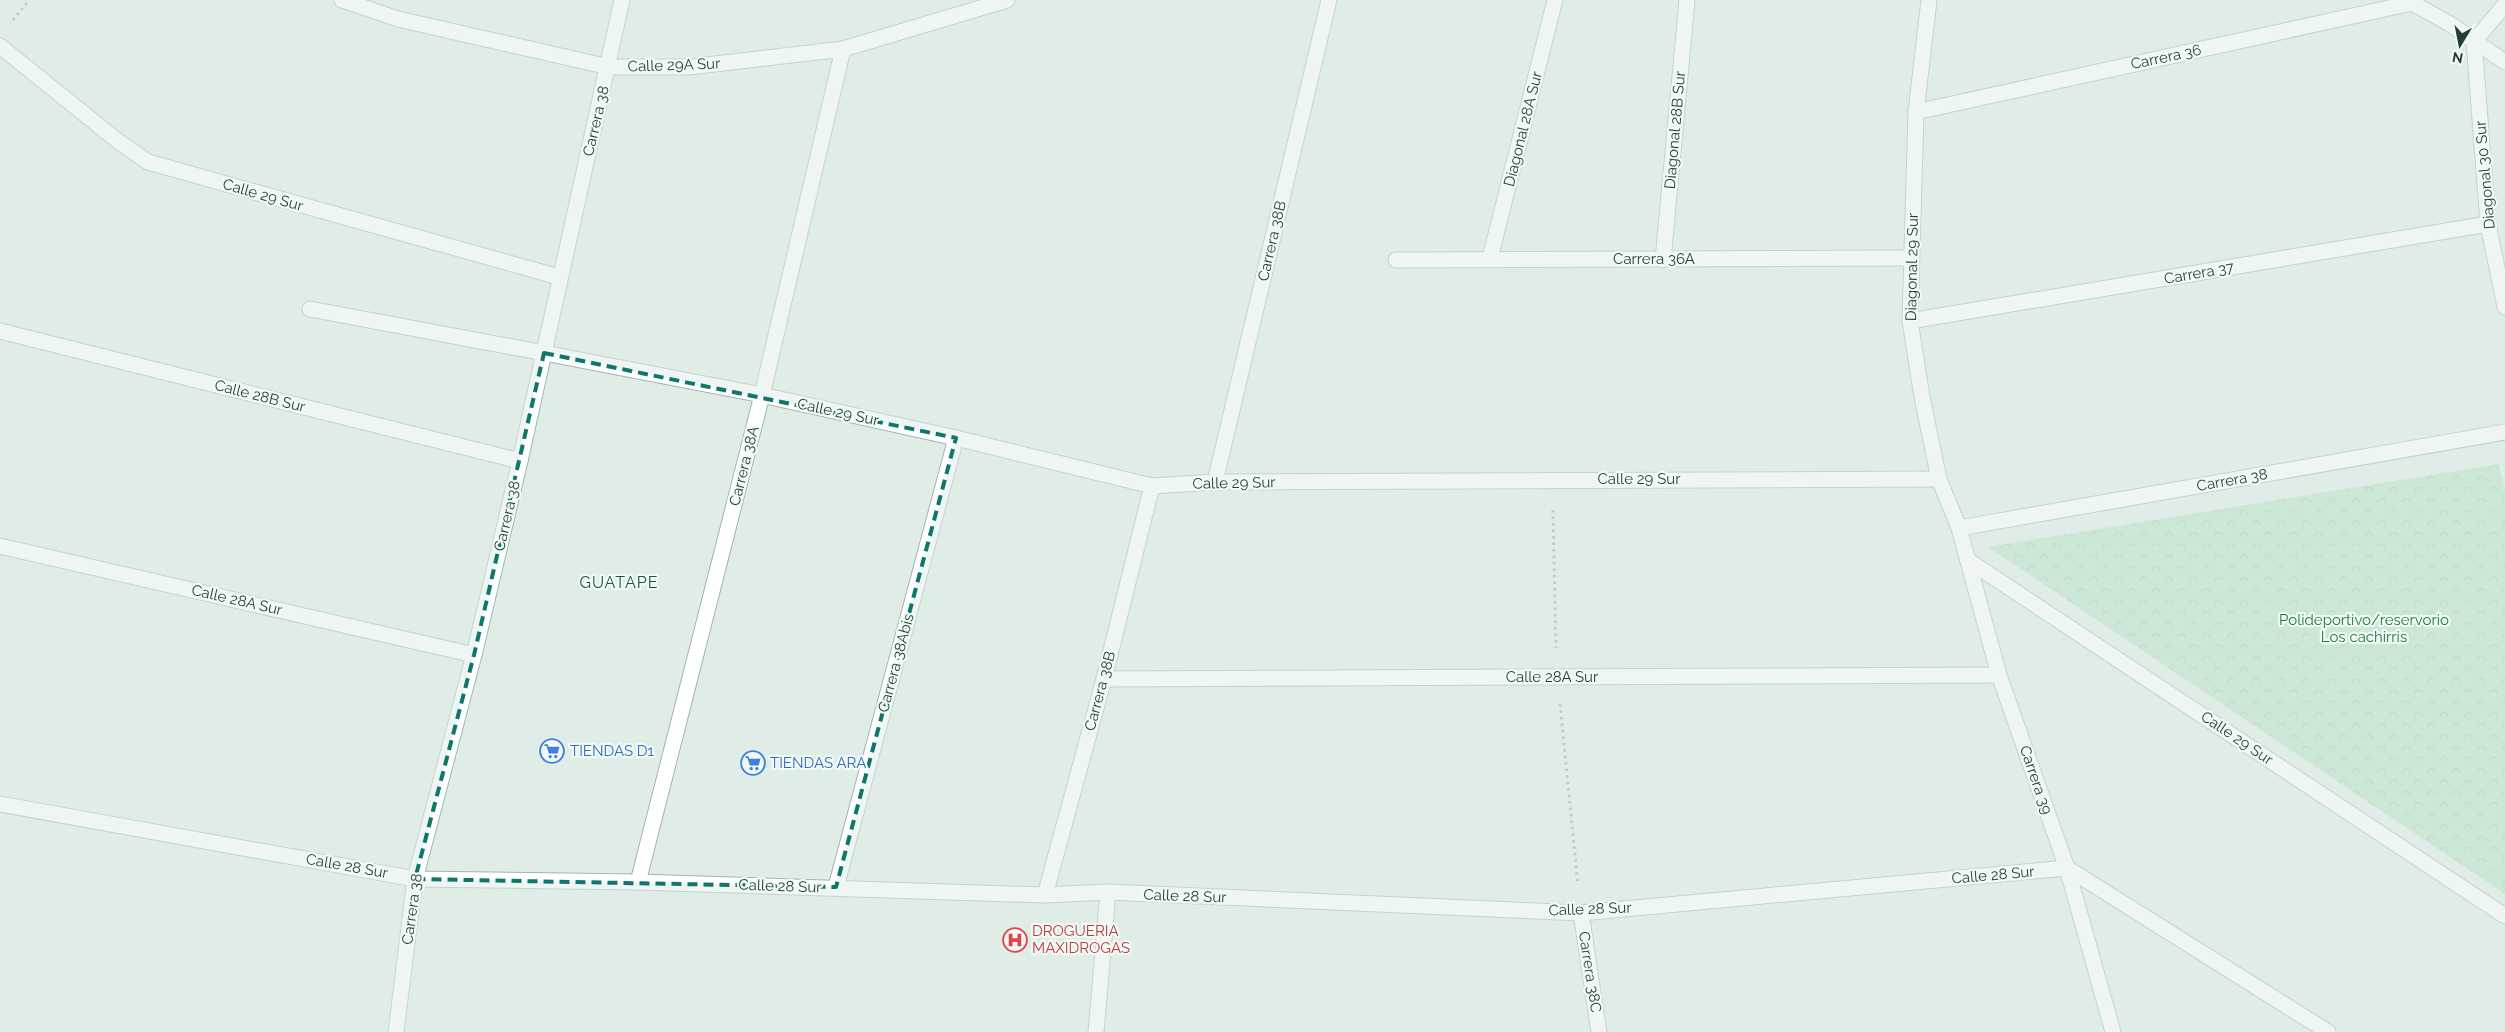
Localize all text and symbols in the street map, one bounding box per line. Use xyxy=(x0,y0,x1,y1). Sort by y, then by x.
north arrow xyxy=(2435,20,2485,70)
street label: Carrera 36 xyxy=(2129,41,2203,73)
text: N xyxy=(2451,49,2464,67)
street label: Calle 29A Sur xyxy=(627,54,721,76)
street label: Diagonal 28A Sur xyxy=(1500,69,1546,188)
street label: Diagonal 28B Sur xyxy=(1661,69,1689,190)
street label: Carrera 38 xyxy=(579,84,613,158)
street label: Diagonal 30 Sur xyxy=(2471,119,2499,230)
street label: Calle 29 Sur xyxy=(221,175,306,215)
street label: Carrera 38B xyxy=(1254,199,1290,283)
street label: Diagonal 29 Sur xyxy=(1902,212,1922,321)
street label: Carrera 36A xyxy=(1613,250,1695,268)
street label: Carrera 37 xyxy=(2163,258,2235,288)
street label: Calle 28B Sur xyxy=(213,376,308,416)
street label: Calle 29 Sur xyxy=(796,395,881,430)
street label: Carrera 38A xyxy=(725,424,763,508)
street label: Carrera 38 xyxy=(2195,465,2269,495)
street label: Calle 29 Sur xyxy=(1598,470,1681,488)
street label: Calle 29 Sur xyxy=(1192,473,1276,493)
street label: Carrera 38 xyxy=(490,479,524,553)
district label: GUATAPE xyxy=(580,573,658,592)
street label: Calle 28A Sur xyxy=(190,581,285,619)
park label: Polideportivo/reservorio Los cachirris xyxy=(2279,611,2449,646)
street label: Carrera 38Abis xyxy=(874,612,918,714)
street label: Carrera 38B xyxy=(1081,649,1119,733)
street label: Calle 28A Sur xyxy=(1506,668,1599,686)
street label: Calle 29 Sur xyxy=(2198,707,2277,769)
supermarket icon: TIENDAS D1 xyxy=(539,738,565,764)
place label: TIENDAS D1 xyxy=(570,742,655,760)
street label: Carrera 39 xyxy=(2016,743,2056,817)
supermarket icon: TIENDAS ARA xyxy=(740,750,766,776)
place label: TIENDAS ARA xyxy=(770,754,866,772)
street label: Calle 28 Sur xyxy=(305,850,390,882)
street label: Calle 28 Sur xyxy=(1951,862,2036,888)
street label: Carrera 38 xyxy=(398,872,426,946)
street label: Calle 28 Sur xyxy=(738,876,823,896)
street label: Calle 28 Sur xyxy=(1143,886,1228,906)
street label: Calle 28 Sur xyxy=(1548,899,1633,919)
place label: DROGUERIA MAXIDROGAS xyxy=(1032,922,1130,957)
hospital icon: DROGUERIA MAXIDROGAS xyxy=(1002,927,1028,953)
street label: Carrera 38C xyxy=(1575,930,1605,1014)

